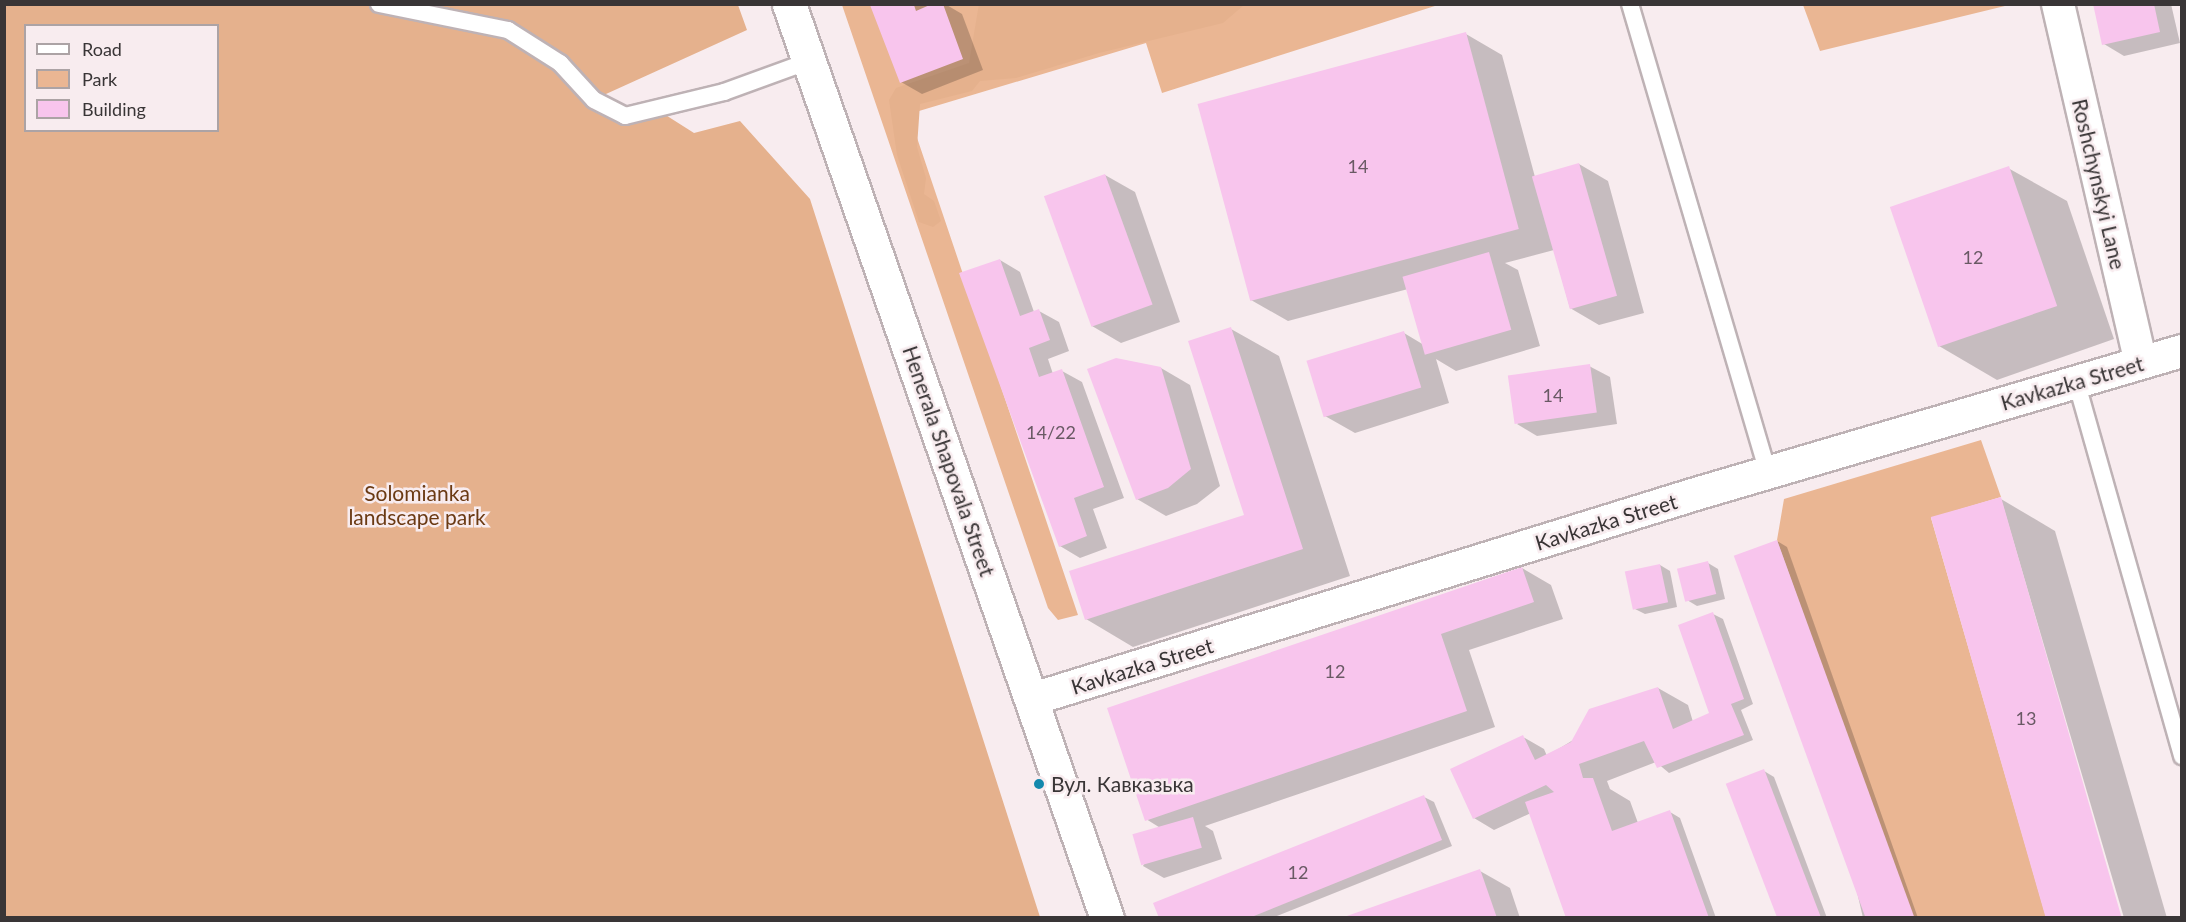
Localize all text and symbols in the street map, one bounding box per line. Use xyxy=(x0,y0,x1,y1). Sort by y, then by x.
legend xyxy=(24,24,219,132)
text: Road xyxy=(82,38,122,60)
text: Park xyxy=(82,68,117,90)
street label: Roshchynskyi Lane xyxy=(2067,96,2131,272)
text: Building xyxy=(82,98,146,120)
house number: 14 xyxy=(1348,155,1368,177)
house number: 12 xyxy=(1963,246,1983,268)
street label: Henerala Shapovala Street xyxy=(898,342,1000,580)
street label: Kavkazka Street xyxy=(1998,351,2146,415)
house number: 14 xyxy=(1543,384,1563,406)
house number: 14/22 xyxy=(1026,421,1076,443)
park label: Solomianka landscape park xyxy=(348,480,486,530)
street label: Kavkazka Street xyxy=(1532,488,1680,556)
street label: Kavkazka Street xyxy=(1068,632,1216,700)
house number: 12 xyxy=(1325,660,1345,682)
house number: 13 xyxy=(2016,707,2036,729)
place label: Вул. Кавказька xyxy=(1051,771,1194,797)
marker: Вул. Кавказька xyxy=(1032,777,1046,791)
house number: 12 xyxy=(1288,861,1308,883)

